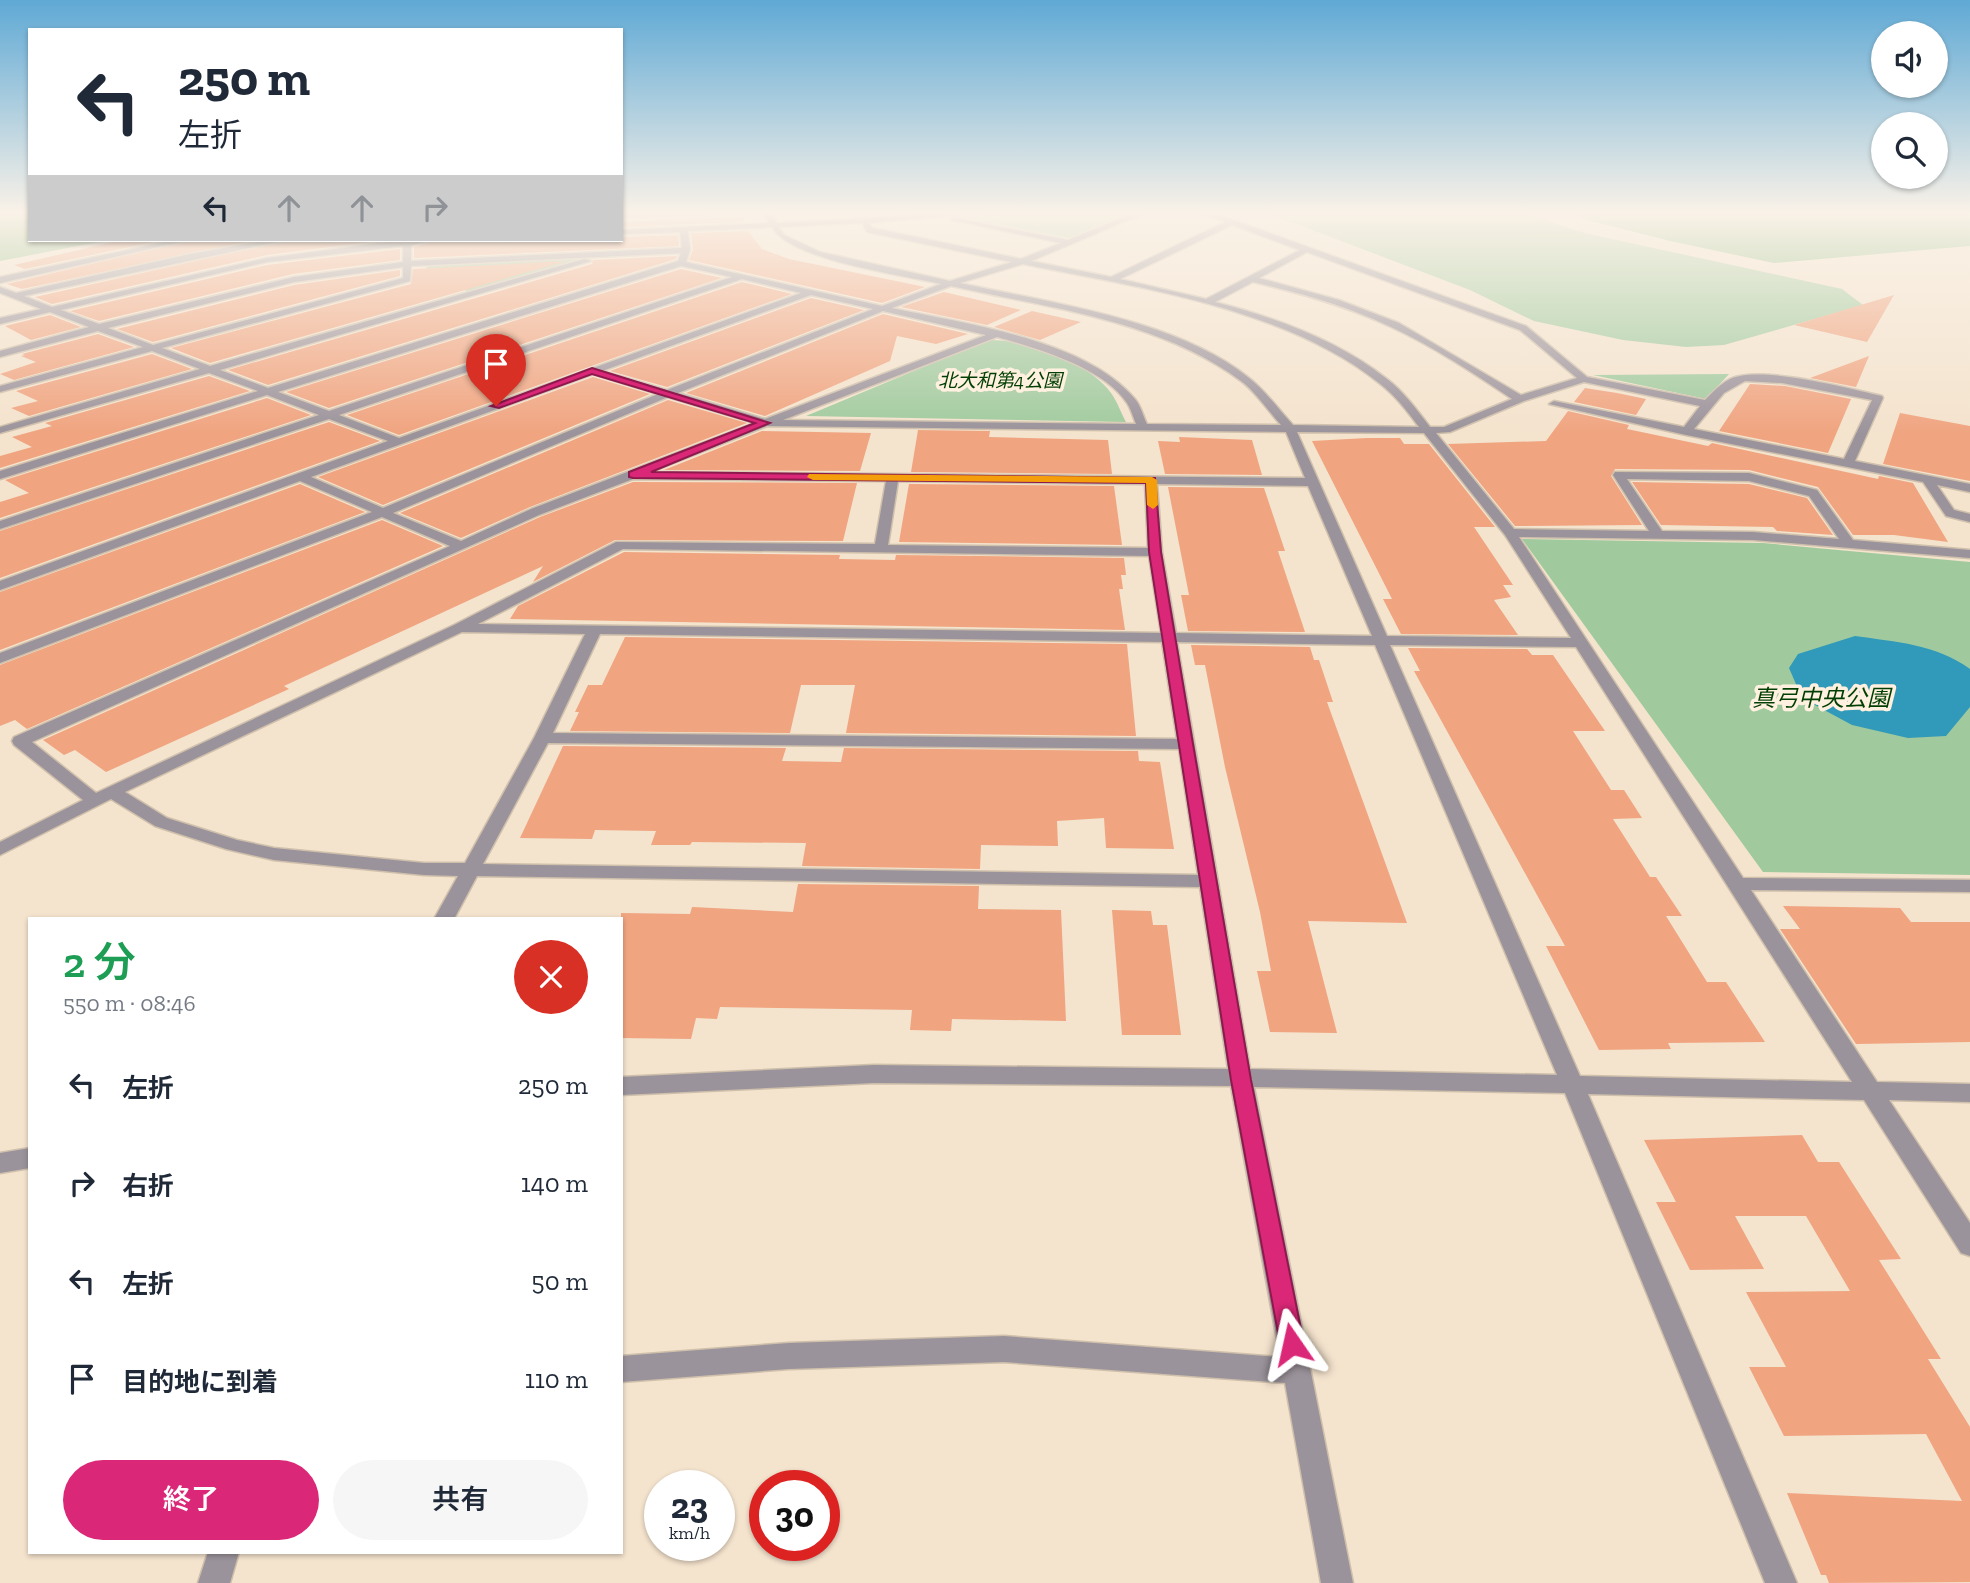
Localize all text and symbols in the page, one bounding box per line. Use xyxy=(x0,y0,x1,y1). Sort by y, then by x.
map controls xyxy=(1871,21,1948,189)
button: sound xyxy=(1871,21,1948,98)
text: 250 m xyxy=(178,49,310,108)
icon: left xyxy=(63,56,154,147)
button: search xyxy=(1871,112,1948,189)
text: 左折 xyxy=(178,116,242,154)
icon: left xyxy=(197,189,235,227)
icon: ahead xyxy=(270,189,308,227)
icon: ahead xyxy=(343,189,381,227)
icon: right xyxy=(416,189,454,227)
pin xyxy=(466,334,526,406)
icon: arrive xyxy=(477,345,515,383)
park label: 北大和第4公園 xyxy=(938,369,1065,392)
park label: 真弓中央公園 xyxy=(1752,684,1893,712)
text: 2 分 xyxy=(63,937,136,988)
button: close xyxy=(514,940,588,1014)
text: 550 m · 08:46 xyxy=(63,989,196,1017)
icon: left xyxy=(63,1066,101,1104)
text: 250 m xyxy=(518,1069,588,1101)
text: 左折 xyxy=(122,1072,174,1104)
icon: right xyxy=(63,1164,101,1202)
text: 140 m xyxy=(521,1167,588,1199)
text: 右折 xyxy=(122,1170,174,1202)
icon: left xyxy=(63,1262,101,1300)
text: 50 m xyxy=(531,1265,588,1297)
text: 左折 xyxy=(122,1268,174,1300)
position arrow xyxy=(1255,1307,1329,1381)
icon: arrive xyxy=(63,1360,101,1398)
text: 110 m xyxy=(525,1363,588,1395)
text: 目的地に到着 xyxy=(122,1366,278,1398)
button: 終了 xyxy=(63,1460,319,1540)
button: 共有 xyxy=(333,1460,588,1540)
speed limit sign: 30 xyxy=(749,1470,840,1561)
text: 23 xyxy=(671,1485,708,1527)
text: km/h xyxy=(669,1522,710,1544)

